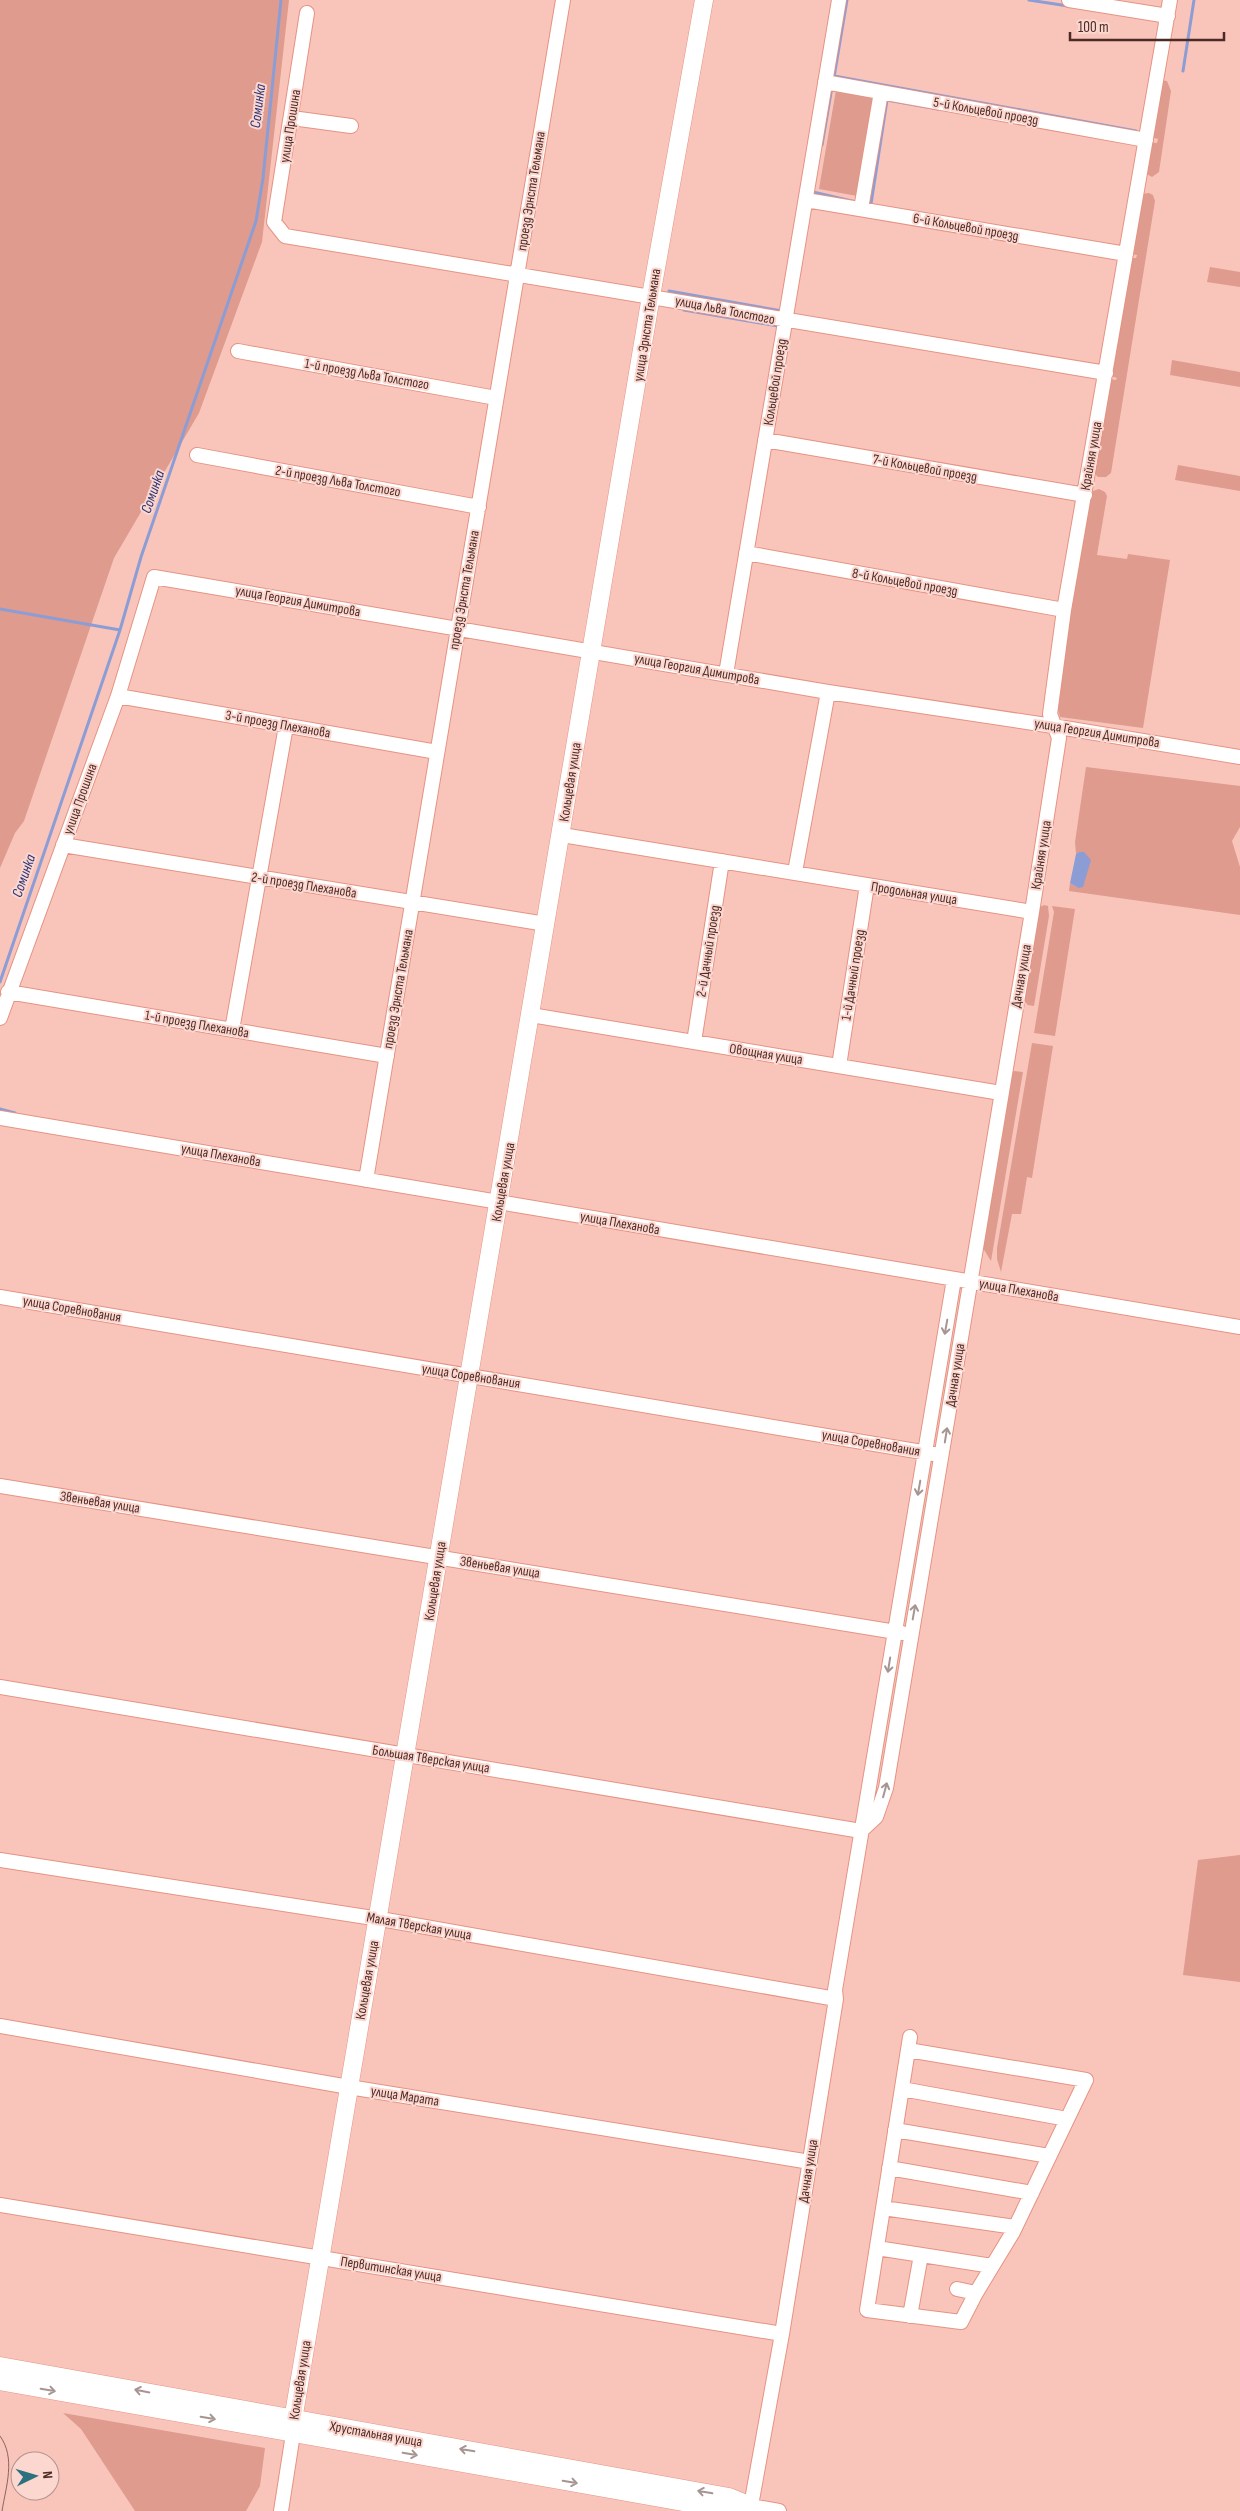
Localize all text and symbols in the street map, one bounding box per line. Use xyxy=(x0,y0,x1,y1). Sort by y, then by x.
scale bar xyxy=(1070,10,1224,42)
text: 100 m xyxy=(1078,18,1109,37)
water label: Соминка xyxy=(246,83,270,129)
street label: улица Прошина xyxy=(276,88,304,164)
street label: 5-й Кольцевой проезд xyxy=(932,93,1040,129)
street label: проезд Эрнста Тельмана xyxy=(513,130,549,252)
street label: 6-й Кольцевой проезд xyxy=(912,209,1020,245)
street label: улица Эрнста Тельмана xyxy=(630,267,664,383)
street label: улица Льва Толстого xyxy=(674,292,776,328)
street label: Кольцевой проезд xyxy=(760,337,790,427)
street label: 1-й проезд Льва Толстого xyxy=(303,355,431,393)
street label: Крайняя улица xyxy=(1077,420,1105,492)
street label: 7-й Кольцевой проезд xyxy=(872,450,978,486)
street label: 2-й проезд Льва Толстого xyxy=(274,462,402,500)
water label: Соминка xyxy=(137,468,169,516)
street label: проезд Эрнста Тельмана xyxy=(445,529,483,651)
street label: 8-й Кольцевой проезд xyxy=(851,564,959,600)
street label: улица Георгия Димитрова xyxy=(234,582,362,620)
street label: улица Георгия Димитрова xyxy=(633,650,761,688)
street label: 3-й проезд Плеханова xyxy=(224,706,332,742)
street label: улица Георгия Димитрова xyxy=(1033,715,1161,751)
street label: Кольцевая улица xyxy=(555,741,585,823)
street label: улица Прошина xyxy=(59,761,101,837)
street label: Крайняя улица xyxy=(1027,819,1055,891)
water label: Соминка xyxy=(8,852,40,900)
street label: 2-й проезд Плеханова xyxy=(250,868,358,902)
street label: Продольная улица xyxy=(870,878,958,908)
street label: 2-й Дачный проезд xyxy=(692,904,724,998)
street label: проезд Эрнста Тельмана xyxy=(379,928,417,1050)
street label: 1-й Дачный проезд xyxy=(837,928,869,1022)
street label: Дачная улица xyxy=(1007,943,1035,1009)
street label: 1-й проезд Плеханова xyxy=(144,1006,250,1042)
street label: Овощная улица xyxy=(728,1040,804,1068)
street label: улица Плеханова xyxy=(180,1140,262,1170)
street label: Кольцевая улица xyxy=(488,1141,518,1223)
street label: улица Плеханова xyxy=(579,1208,661,1238)
street label: улица Плеханова xyxy=(978,1275,1060,1305)
street label: улица Соревнования xyxy=(22,1292,122,1326)
one-way arrow xyxy=(940,1319,950,1335)
street label: Дачная улица xyxy=(942,1342,968,1408)
street label: улица Соревнования xyxy=(421,1360,521,1392)
street label: улица Соревнования xyxy=(821,1426,921,1460)
one-way arrow xyxy=(941,1427,951,1443)
one-way arrow xyxy=(914,1479,924,1495)
street label: Звеньевая улица xyxy=(59,1487,141,1517)
street label: Кольцевая улица xyxy=(420,1540,450,1622)
street label: Звеньевая улица xyxy=(459,1552,541,1582)
one-way arrow xyxy=(910,1605,920,1621)
one-way arrow xyxy=(884,1657,894,1673)
street label: Большая Тверская улица xyxy=(371,1741,491,1777)
one-way arrow xyxy=(880,1782,890,1798)
street label: Малая Тверская улица xyxy=(365,1908,473,1944)
street label: Кольцевая улица xyxy=(352,1939,382,2021)
street label: улица Марата xyxy=(370,2082,440,2110)
street label: Дачная улица xyxy=(795,2138,821,2204)
street label: Первитинская улица xyxy=(339,2253,443,2285)
street label: Кольцевая улица xyxy=(285,2339,315,2421)
one-way arrow xyxy=(40,2385,56,2395)
one-way arrow xyxy=(134,2386,150,2396)
one-way arrow xyxy=(200,2414,216,2424)
street label: Хрустальная улица xyxy=(328,2417,423,2450)
one-way arrow xyxy=(459,2445,475,2455)
one-way arrow xyxy=(402,2450,418,2460)
north arrow xyxy=(10,2451,60,2501)
text: N xyxy=(39,2470,56,2479)
one-way arrow xyxy=(562,2478,578,2488)
one-way arrow xyxy=(697,2487,713,2497)

